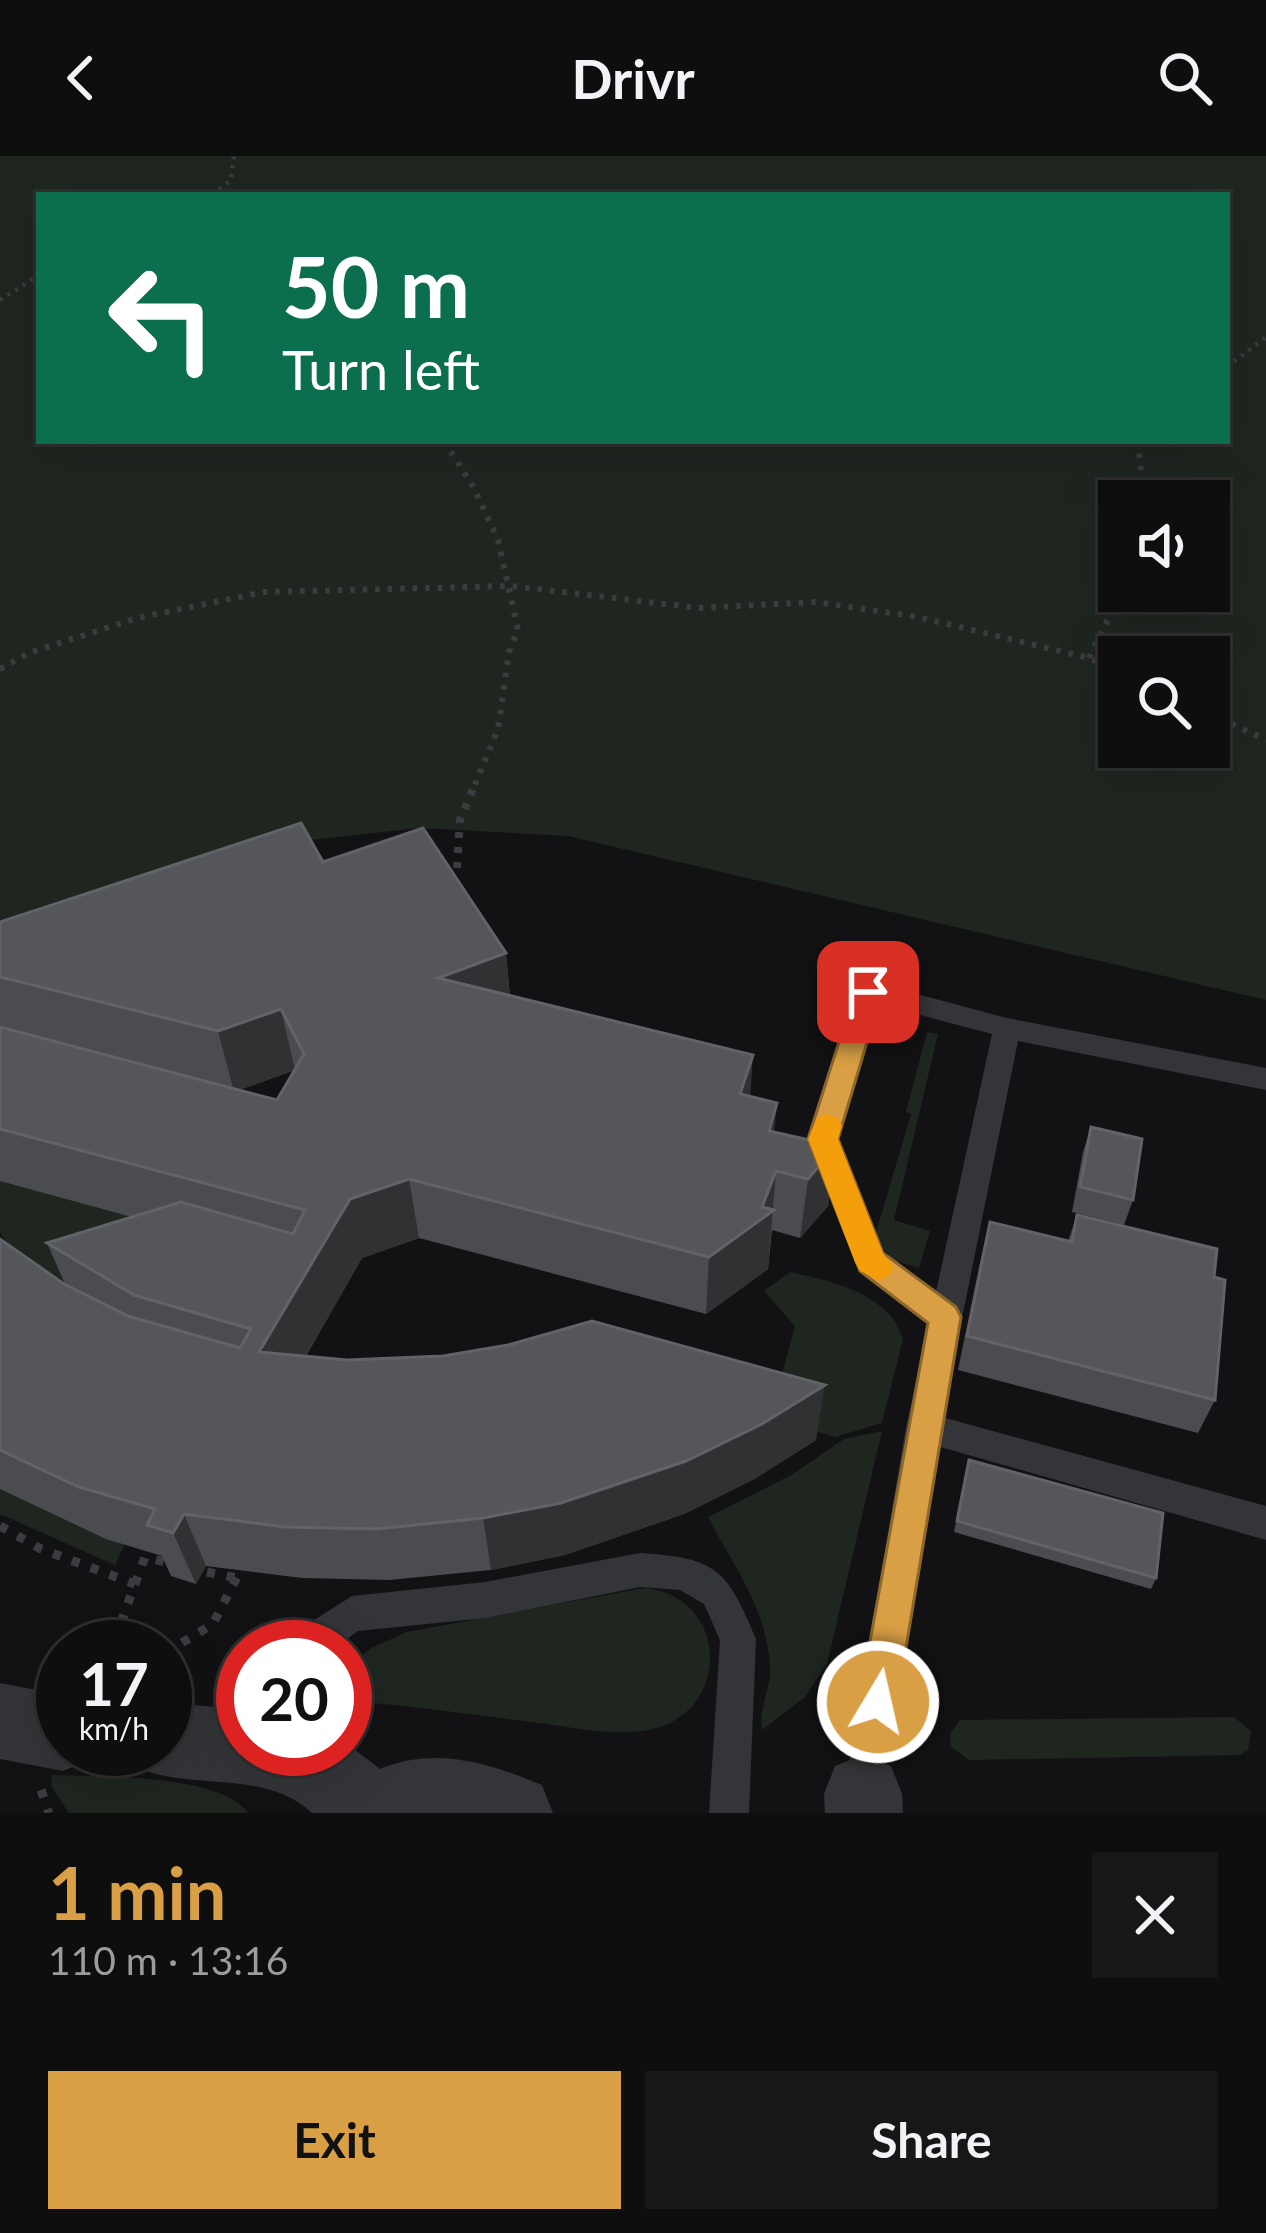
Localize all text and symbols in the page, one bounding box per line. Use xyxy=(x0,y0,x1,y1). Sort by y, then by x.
icon: back xyxy=(48,45,114,111)
icon: search xyxy=(1152,45,1218,111)
text: Drivr xyxy=(571,46,695,111)
text: 50 m xyxy=(282,235,470,336)
icon: left xyxy=(84,240,240,396)
text: Turn left xyxy=(282,337,480,402)
map controls xyxy=(1098,480,1230,768)
button: sound xyxy=(1098,480,1230,612)
button: search xyxy=(1098,636,1230,768)
pin xyxy=(817,941,919,1043)
icon: arrive xyxy=(835,959,901,1025)
speed limit sign: 20 xyxy=(216,1620,372,1776)
position arrow xyxy=(815,1639,941,1765)
text: 17 xyxy=(79,1647,149,1719)
text: km/h xyxy=(79,1710,149,1746)
text: 1 min xyxy=(48,1849,226,1935)
button: close xyxy=(1092,1852,1218,1978)
text: 110 m · 13:16 xyxy=(48,1937,288,1983)
button: Exit xyxy=(48,2071,621,2209)
button: Share xyxy=(645,2071,1218,2209)

